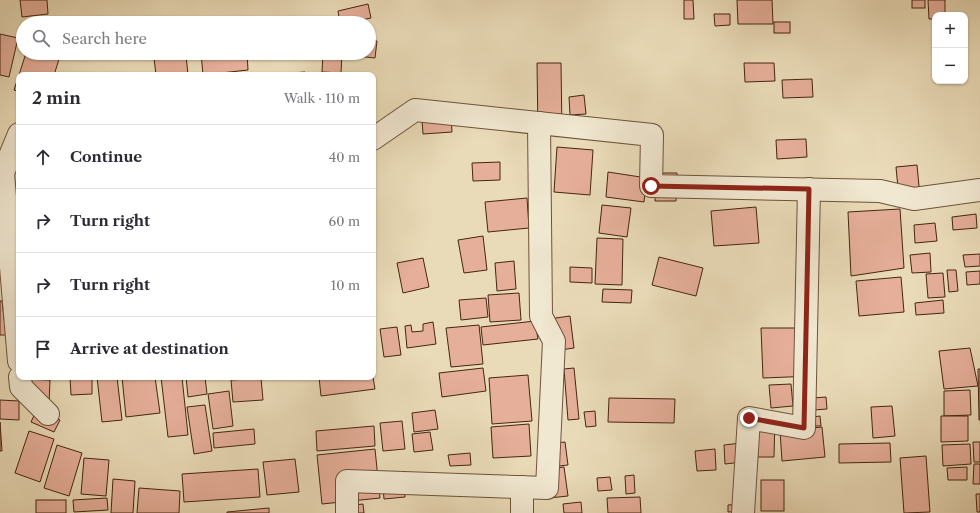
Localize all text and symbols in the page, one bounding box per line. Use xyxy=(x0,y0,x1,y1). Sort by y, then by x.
map controls xyxy=(932,12,968,84)
button: + xyxy=(932,12,968,48)
search box xyxy=(16,16,376,60)
icon: search xyxy=(30,27,52,49)
text: Search here xyxy=(62,29,147,48)
button: − xyxy=(932,48,968,84)
text: 2 min xyxy=(32,88,81,108)
text: Walk · 110 m xyxy=(284,90,360,106)
icon: ahead xyxy=(32,146,54,168)
text: Continue xyxy=(70,147,142,166)
text: 40 m xyxy=(329,149,360,165)
route start xyxy=(642,177,660,195)
icon: right xyxy=(32,210,54,232)
text: Turn right xyxy=(70,211,150,230)
text: 60 m xyxy=(329,213,360,229)
icon: right xyxy=(32,274,54,296)
text: Turn right xyxy=(70,275,150,294)
text: 10 m xyxy=(331,277,360,293)
icon: arrive xyxy=(32,338,54,360)
text: Arrive at destination xyxy=(70,339,229,358)
route end xyxy=(740,409,758,427)

